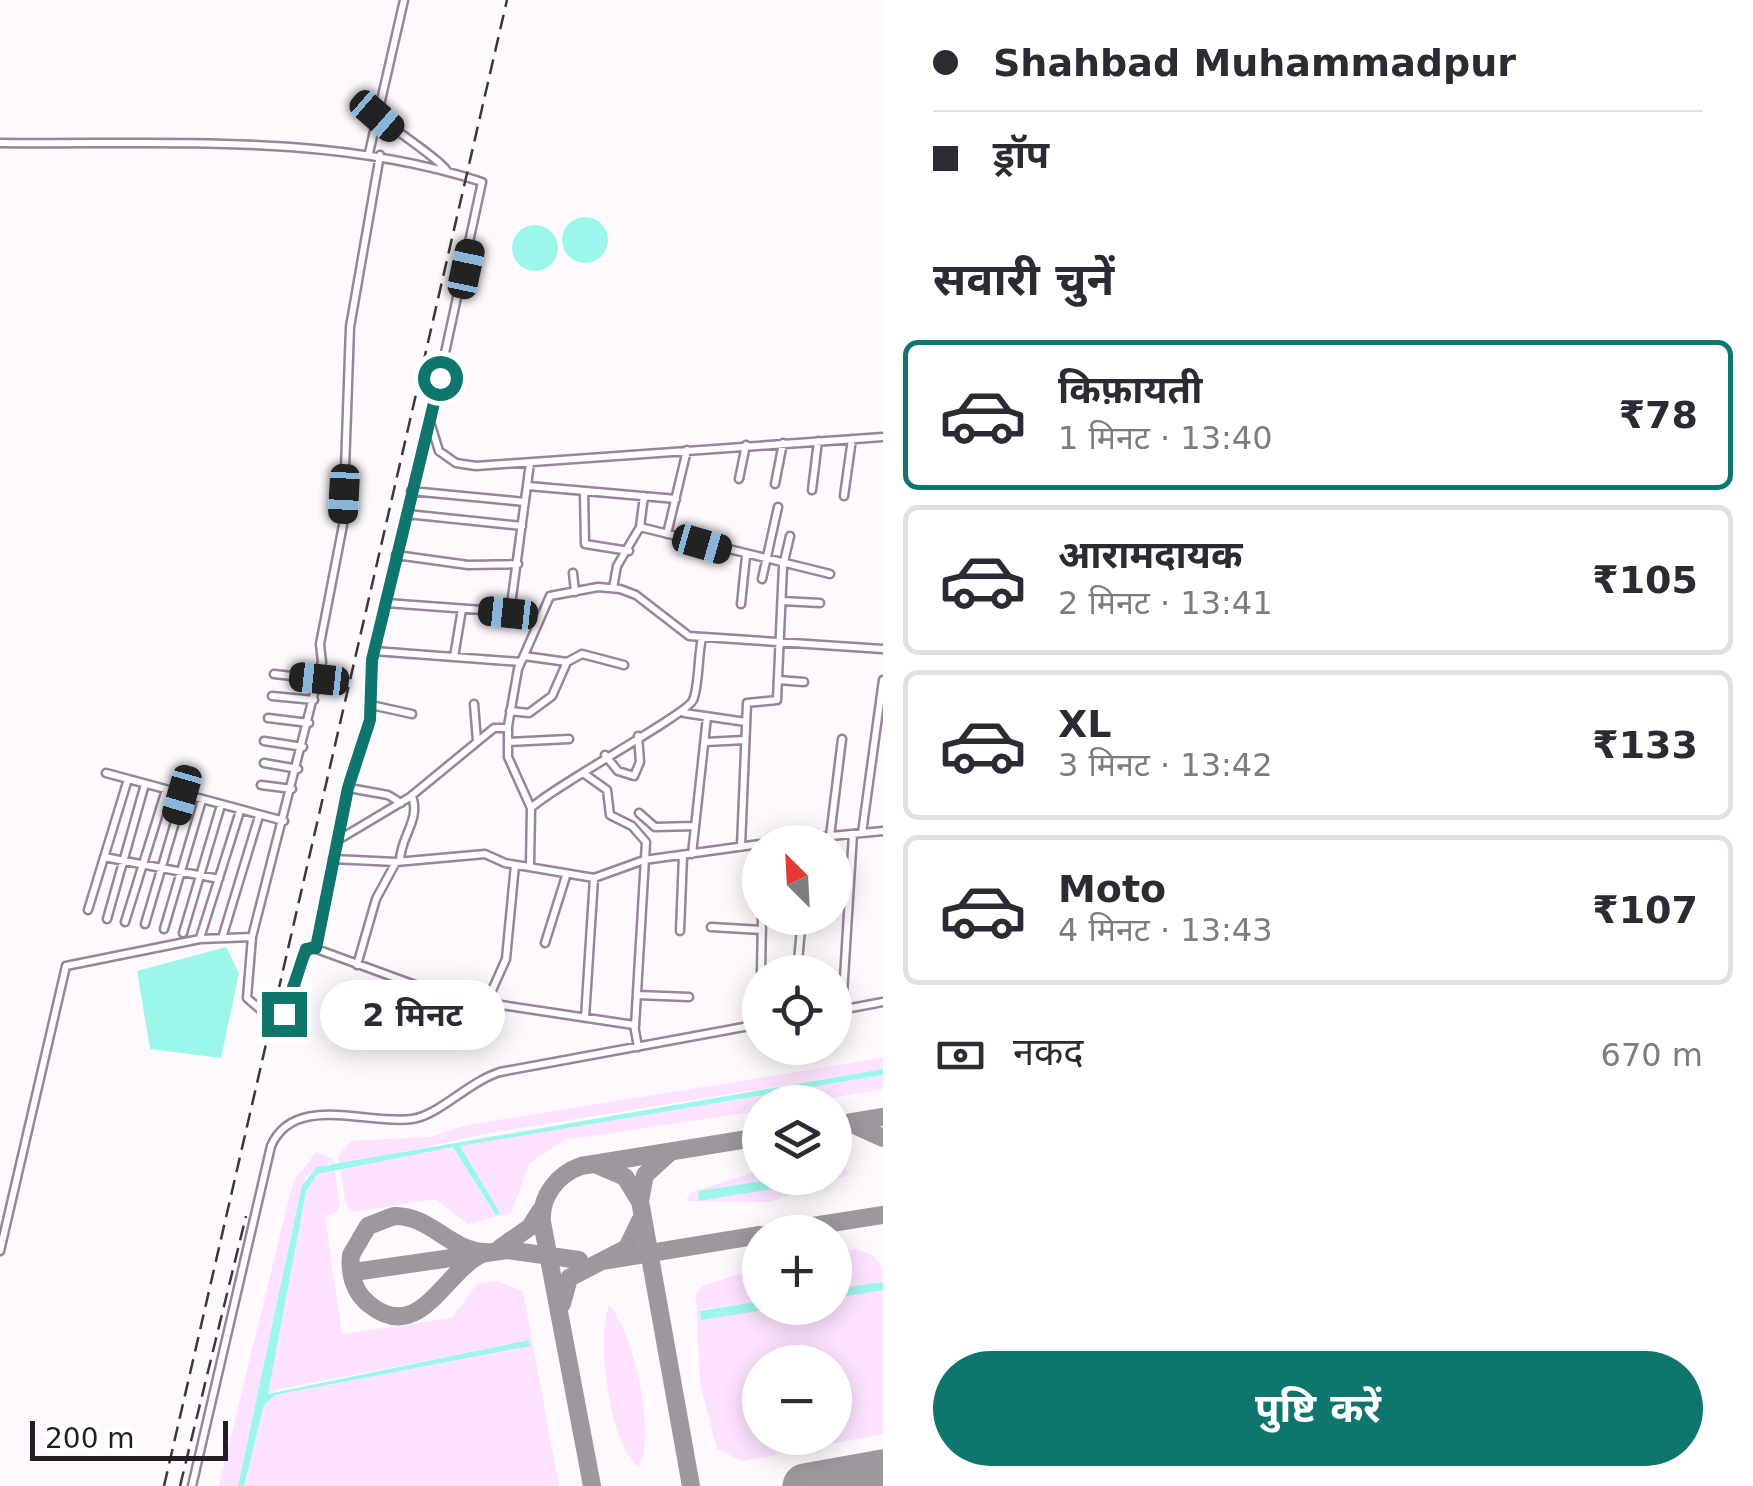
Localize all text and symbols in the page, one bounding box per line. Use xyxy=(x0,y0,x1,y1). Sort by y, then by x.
text: Shahbad Muhammadpur xyxy=(993,41,1516,85)
car xyxy=(345,85,409,147)
text: ड्रॉप xyxy=(993,133,1049,177)
car xyxy=(445,237,487,301)
text: सवारी चुनें xyxy=(933,253,1114,306)
route start xyxy=(418,356,463,401)
text: किफ़ायती xyxy=(1058,368,1202,412)
icon: car xyxy=(938,370,1028,460)
text: ₹78 xyxy=(1619,393,1698,437)
text: 1 मिनट · 13:40 xyxy=(1058,419,1273,457)
car xyxy=(327,463,361,525)
car xyxy=(669,521,735,567)
text: आरामदायक xyxy=(1058,533,1242,577)
icon: car xyxy=(938,535,1028,625)
text: ₹105 xyxy=(1592,558,1698,602)
text: 2 मिनट · 13:41 xyxy=(1058,584,1273,622)
car xyxy=(477,595,539,631)
car xyxy=(288,661,350,697)
icon: car xyxy=(938,700,1028,790)
text: XL xyxy=(1058,702,1112,746)
text: ₹133 xyxy=(1592,723,1698,767)
text: 3 मिनट · 13:42 xyxy=(1058,746,1273,784)
car xyxy=(159,762,205,828)
north arrow xyxy=(742,825,852,935)
map controls xyxy=(742,825,852,1455)
icon: car xyxy=(938,865,1028,955)
text: Moto xyxy=(1058,867,1166,911)
text: ₹107 xyxy=(1592,888,1698,932)
text: 4 मिनट · 13:43 xyxy=(1058,911,1273,949)
button: locate xyxy=(742,955,852,1065)
callout: 2 मिनट xyxy=(319,979,504,1049)
route end xyxy=(262,992,307,1037)
text: 2 मिनट xyxy=(362,996,463,1034)
icon: cash xyxy=(933,1028,988,1083)
text: नकद xyxy=(1013,1030,1083,1074)
text: 670 m xyxy=(1601,1036,1703,1074)
button: layers xyxy=(742,1085,852,1195)
button: + xyxy=(742,1215,852,1325)
button: − xyxy=(742,1345,852,1455)
button: पुष्टि करें xyxy=(933,1351,1703,1466)
scale bar xyxy=(30,1416,228,1460)
text: 200 m xyxy=(45,1422,135,1455)

